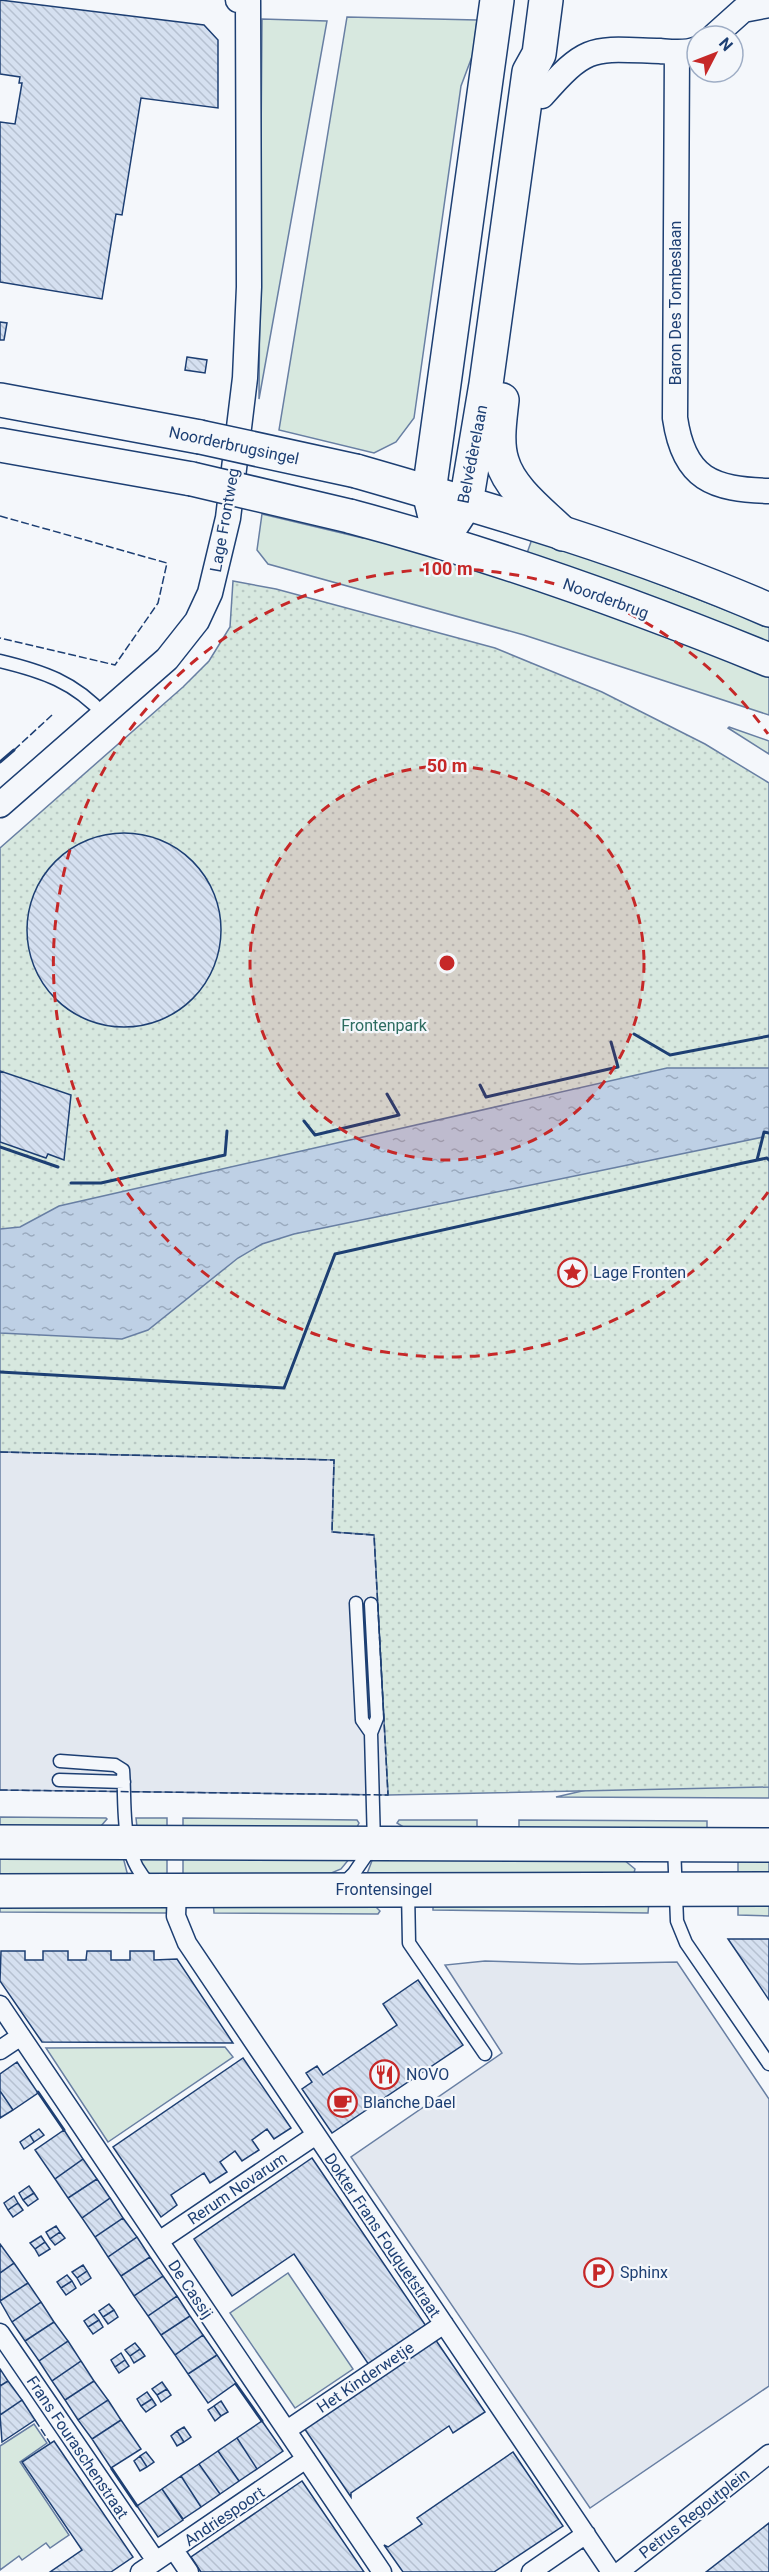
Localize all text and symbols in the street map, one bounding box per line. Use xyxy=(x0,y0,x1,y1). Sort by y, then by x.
north arrow xyxy=(685,24,745,84)
text: N xyxy=(715,34,737,55)
street label: Baron Des Tombeslaan xyxy=(666,221,685,385)
street label: Belvédèrelaan xyxy=(454,403,491,505)
street label: Noorderbrugsingel xyxy=(167,422,301,469)
street label: Lage Frontweg xyxy=(206,467,243,574)
text: 100 m xyxy=(421,558,473,579)
street label: Noorderbrug xyxy=(560,574,651,623)
text: 50 m xyxy=(427,755,467,776)
centre of rings xyxy=(437,953,457,973)
park label: Frontenpark xyxy=(341,1016,428,1035)
place icon: Lage Fronten xyxy=(556,1256,588,1288)
place label: Lage Fronten xyxy=(593,1263,686,1282)
street label: Frontensingel xyxy=(336,1880,432,1899)
restaurant icon: NOVO xyxy=(369,2058,401,2090)
place label: NOVO xyxy=(406,2065,449,2084)
cafe icon: Blanche Dael xyxy=(326,2086,358,2118)
place label: Blanche Dael xyxy=(363,2093,456,2112)
street label: Rerum Novarum xyxy=(184,2148,291,2229)
street label: Dokter Frans Fouquetstraat xyxy=(321,2150,445,2321)
street label: De Cassij xyxy=(164,2256,217,2322)
parking icon: Sphinx xyxy=(583,2256,615,2288)
place label: Sphinx xyxy=(620,2263,668,2282)
street label: Het Kinderwetje xyxy=(313,2338,417,2417)
street label: Frans Fouraschenstraat xyxy=(23,2372,132,2522)
street label: Petrus Regoutplein xyxy=(635,2464,753,2562)
street label: Andriespoort xyxy=(181,2483,268,2550)

